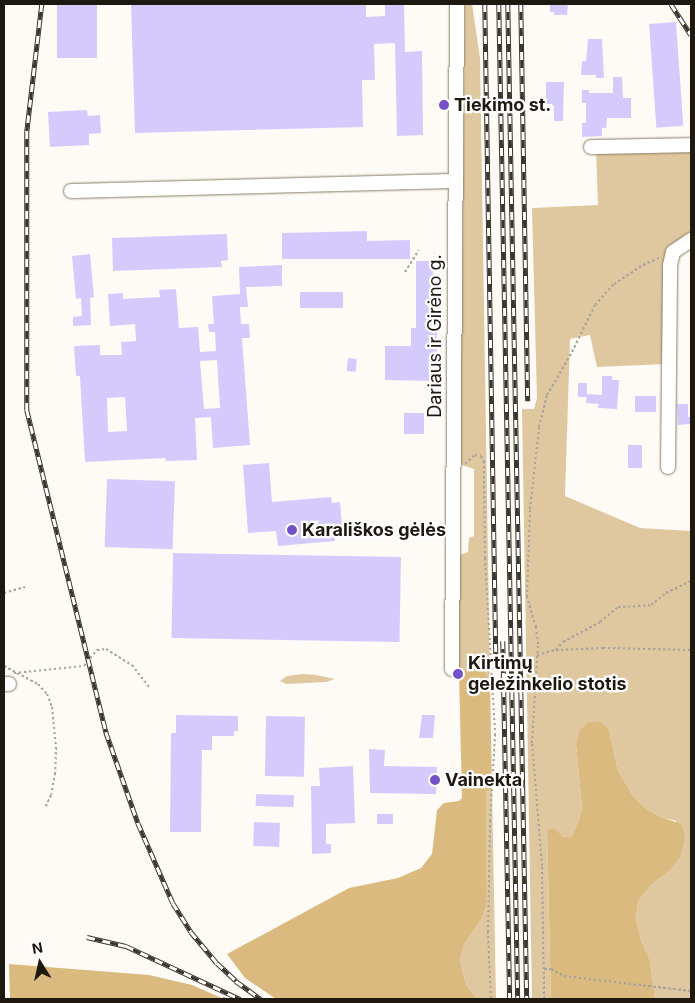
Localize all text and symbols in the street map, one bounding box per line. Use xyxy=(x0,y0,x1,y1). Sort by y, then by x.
place label: Tiekimo st. xyxy=(454,94,551,116)
marker: Tiekimo st. xyxy=(438,99,450,111)
street label: Dariaus ir Girėno g. xyxy=(424,254,446,418)
place label: Karališkos gėlės xyxy=(302,519,446,541)
marker: Karališkos gėlės xyxy=(286,524,298,536)
place label: Kirtimų geležinkelio stotis xyxy=(468,653,627,696)
marker: Kirtimų geležinkelio stotis xyxy=(452,668,464,680)
place label: Vainekta xyxy=(445,769,522,791)
marker: Vainekta xyxy=(429,774,441,786)
north arrow xyxy=(15,938,65,988)
text: N xyxy=(31,938,44,957)

